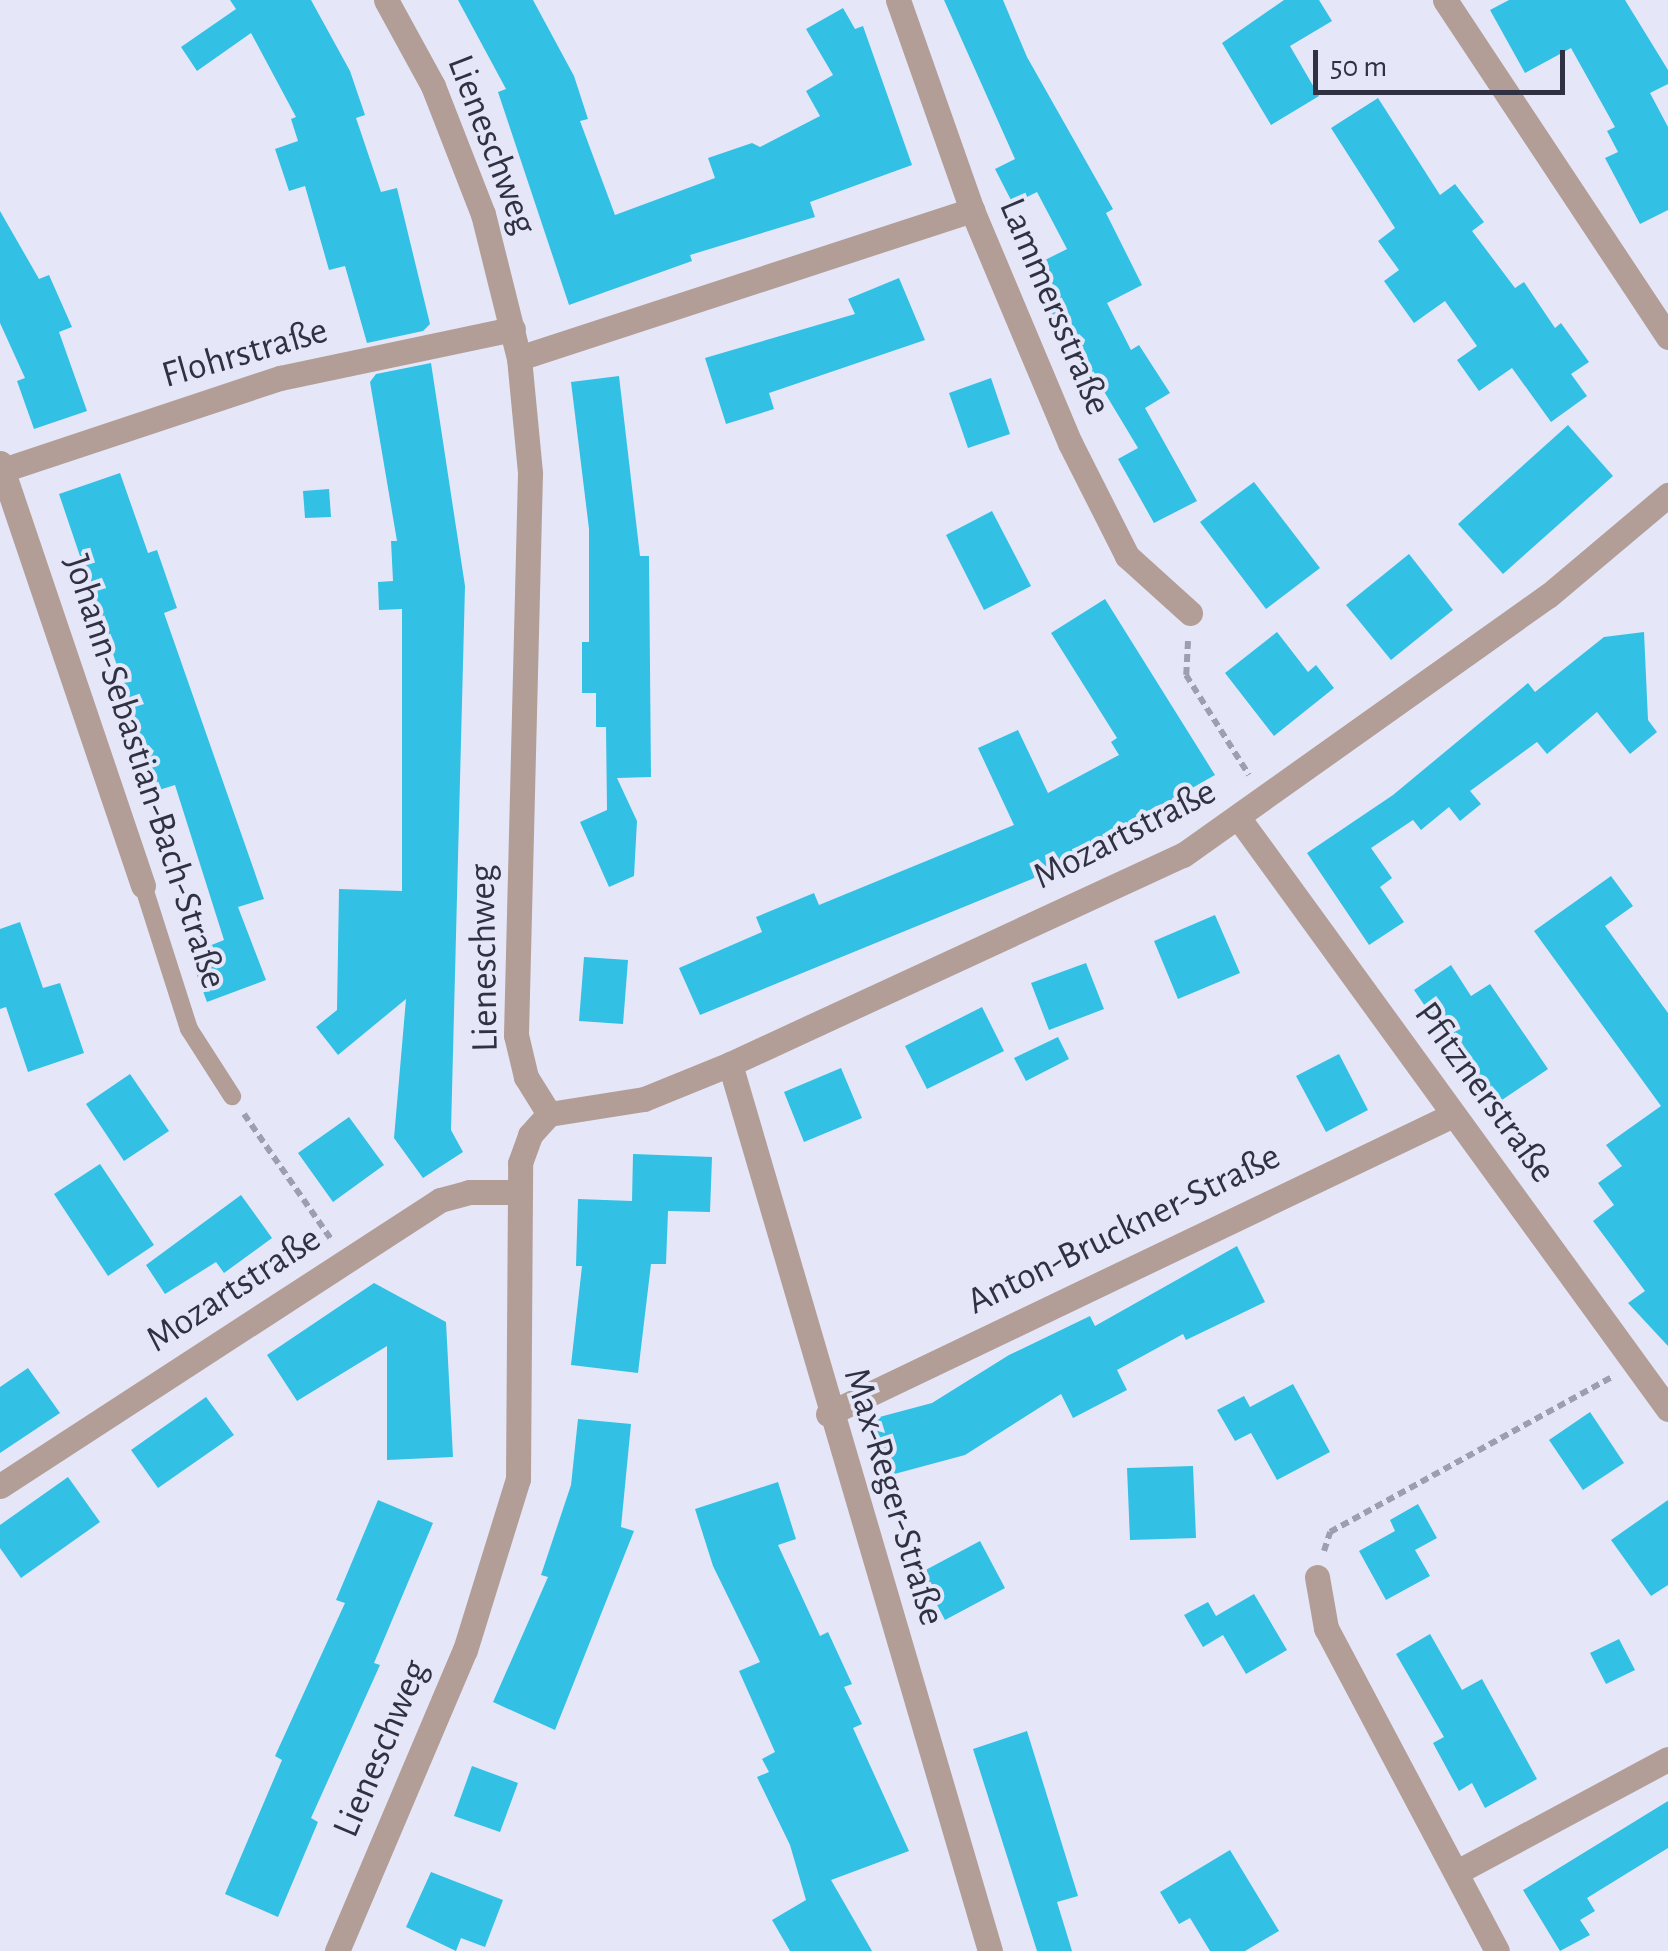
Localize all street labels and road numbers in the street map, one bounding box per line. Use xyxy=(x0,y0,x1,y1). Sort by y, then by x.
street label: Lieneschweg xyxy=(436,49,546,241)
street label: Lammersstraße xyxy=(988,192,1120,422)
street label: Flohrstraße xyxy=(157,309,333,399)
street label: Johann-Sebastian-Bach-Straße xyxy=(52,549,236,995)
street label: Mozartstraße xyxy=(1026,770,1224,900)
street label: Lieneschweg xyxy=(461,864,509,1052)
street label: Pfitznerstraße xyxy=(1403,994,1565,1192)
street label: Anton-Bruckner-Straße xyxy=(960,1134,1288,1326)
street label: Mozartstraße xyxy=(138,1217,330,1363)
street label: Max-Reger-Straße xyxy=(832,1363,954,1631)
street label: Lieneschweg xyxy=(324,1654,440,1844)

